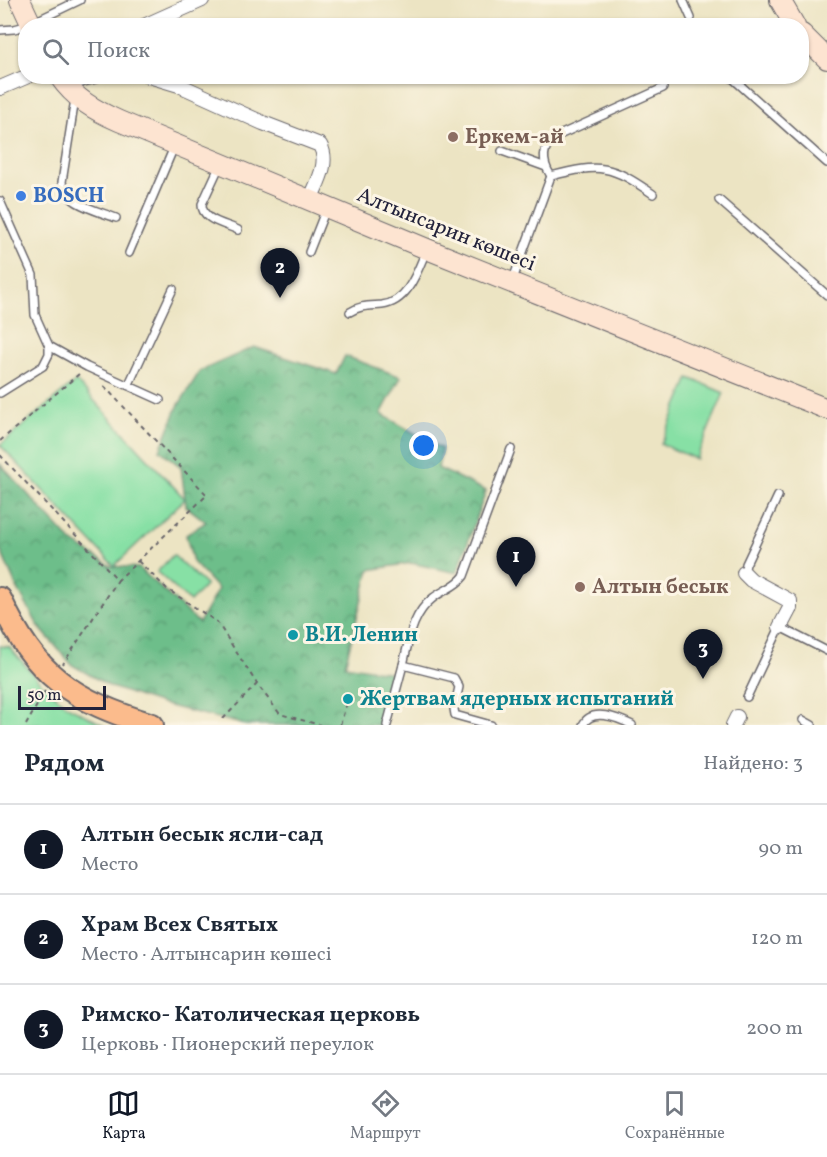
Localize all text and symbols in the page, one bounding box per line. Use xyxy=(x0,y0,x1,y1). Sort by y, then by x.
search box xyxy=(18,18,809,84)
icon: search xyxy=(39,35,72,68)
text: Поиск xyxy=(87,36,150,67)
place label: Еркем-ай xyxy=(465,123,564,152)
marker: Еркем-ай xyxy=(446,130,460,144)
street label: Алтынсарин көшесі xyxy=(352,181,540,279)
place label: BOSCH xyxy=(33,182,104,211)
marker: BOSCH xyxy=(14,189,28,203)
pin: 2 xyxy=(260,248,300,298)
your location xyxy=(409,431,438,460)
pin: 1 xyxy=(496,538,536,587)
place label: Алтын бесык xyxy=(592,573,729,602)
marker: Алтын бесык xyxy=(573,580,587,594)
place label: В.И. Ленин xyxy=(305,621,418,650)
marker: В.И. Ленин xyxy=(286,628,300,642)
pin: 3 xyxy=(684,630,722,679)
scale bar xyxy=(18,683,106,710)
text: 50 m xyxy=(27,685,61,707)
place label: Жертвам ядерных испытаний xyxy=(360,685,674,714)
marker: Жертвам ядерных испытаний xyxy=(341,692,355,706)
text: Рядом xyxy=(24,746,104,782)
text: Найдено: 3 xyxy=(703,750,803,778)
text: Алтын бесык ясли-сад xyxy=(81,820,323,851)
text: 1 xyxy=(39,835,48,863)
text: 90 m xyxy=(759,835,803,863)
text: Место xyxy=(81,851,138,879)
text: Храм Всех Святых xyxy=(81,910,278,941)
text: 2 xyxy=(38,925,49,953)
text: 120 m xyxy=(751,925,803,953)
text: Место · Алтынсарин көшесі xyxy=(81,941,332,969)
text: Римско- Католическая церковь xyxy=(81,1000,420,1031)
text: 3 xyxy=(38,1015,49,1043)
text: 200 m xyxy=(746,1015,803,1043)
text: Церковь · Пионерский переулок xyxy=(81,1031,374,1059)
tab: Карта xyxy=(102,1087,146,1145)
tab: Маршрут xyxy=(350,1087,421,1145)
tab: Сохранённые xyxy=(625,1087,725,1145)

